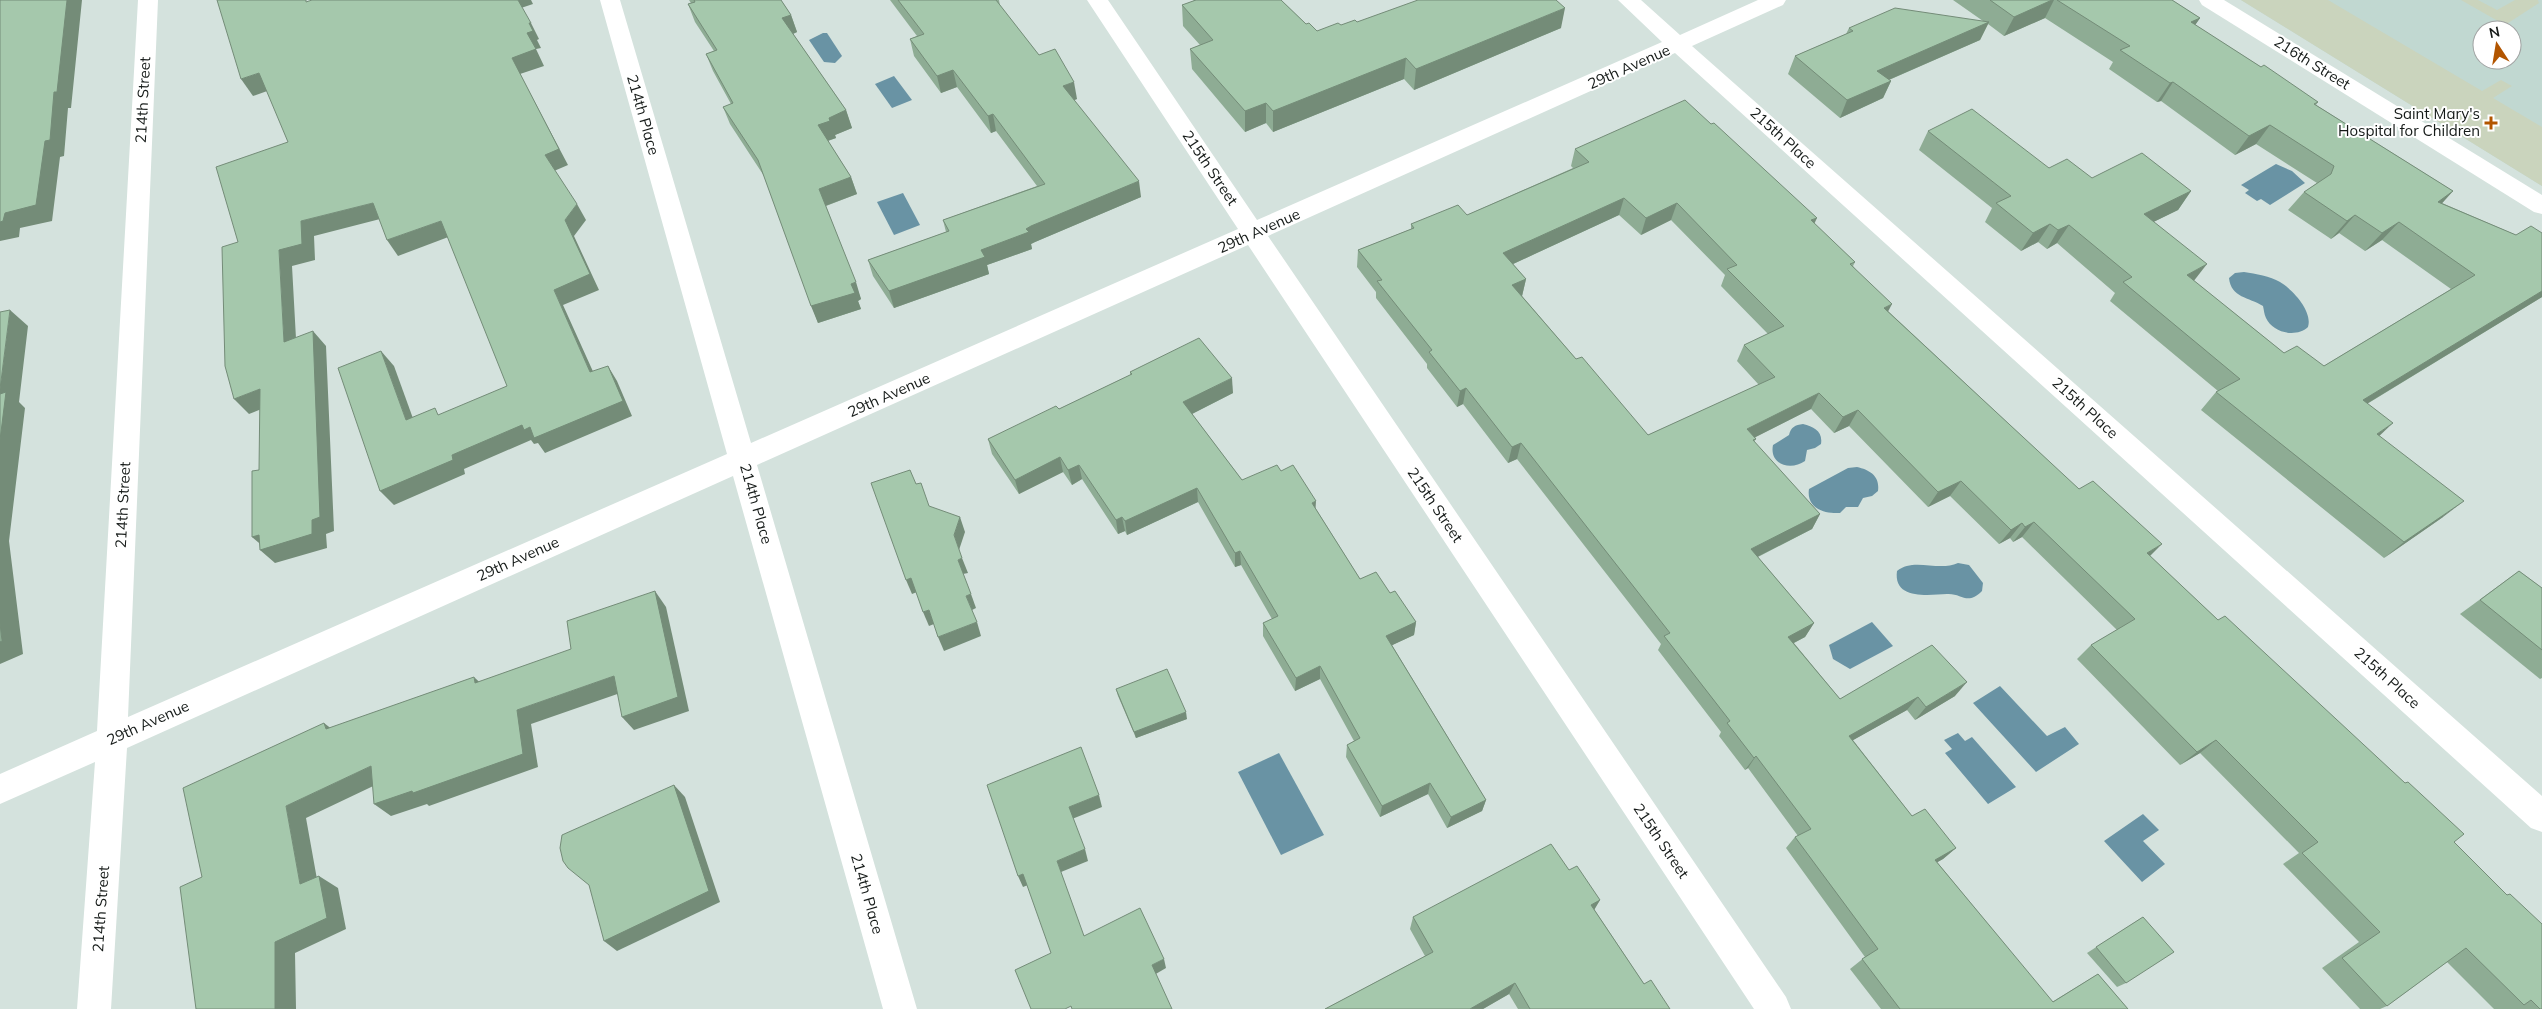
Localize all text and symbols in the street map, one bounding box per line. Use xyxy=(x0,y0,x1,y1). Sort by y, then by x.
north arrow xyxy=(2472,20,2522,70)
text: N xyxy=(2487,22,2501,42)
street label: 216th Street xyxy=(2271,32,2354,94)
street label: 29th Avenue xyxy=(1585,40,1673,93)
street label: 214th Street xyxy=(131,56,154,144)
street label: 214th Place xyxy=(623,72,664,157)
street label: 215th Place xyxy=(1746,103,1820,172)
place label: Saint Mary's Hospital for Children xyxy=(2338,104,2480,140)
marker: Saint Mary's Hospital for Children xyxy=(2484,116,2498,130)
street label: 215th Street xyxy=(1178,127,1242,209)
street label: 29th Avenue xyxy=(1215,204,1303,257)
street label: 29th Avenue xyxy=(845,368,933,421)
street label: 215th Place xyxy=(2048,373,2122,442)
street label: 214th Street xyxy=(111,461,134,549)
street label: 214th Place xyxy=(736,461,777,546)
street label: 215th Street xyxy=(1403,464,1467,546)
street label: 29th Avenue xyxy=(474,532,562,585)
street label: 215th Place xyxy=(2350,643,2424,712)
street label: 29th Avenue xyxy=(104,696,192,749)
street label: 215th Street xyxy=(1629,800,1693,882)
street label: 214th Place xyxy=(847,851,888,936)
street label: 214th Street xyxy=(88,865,113,953)

